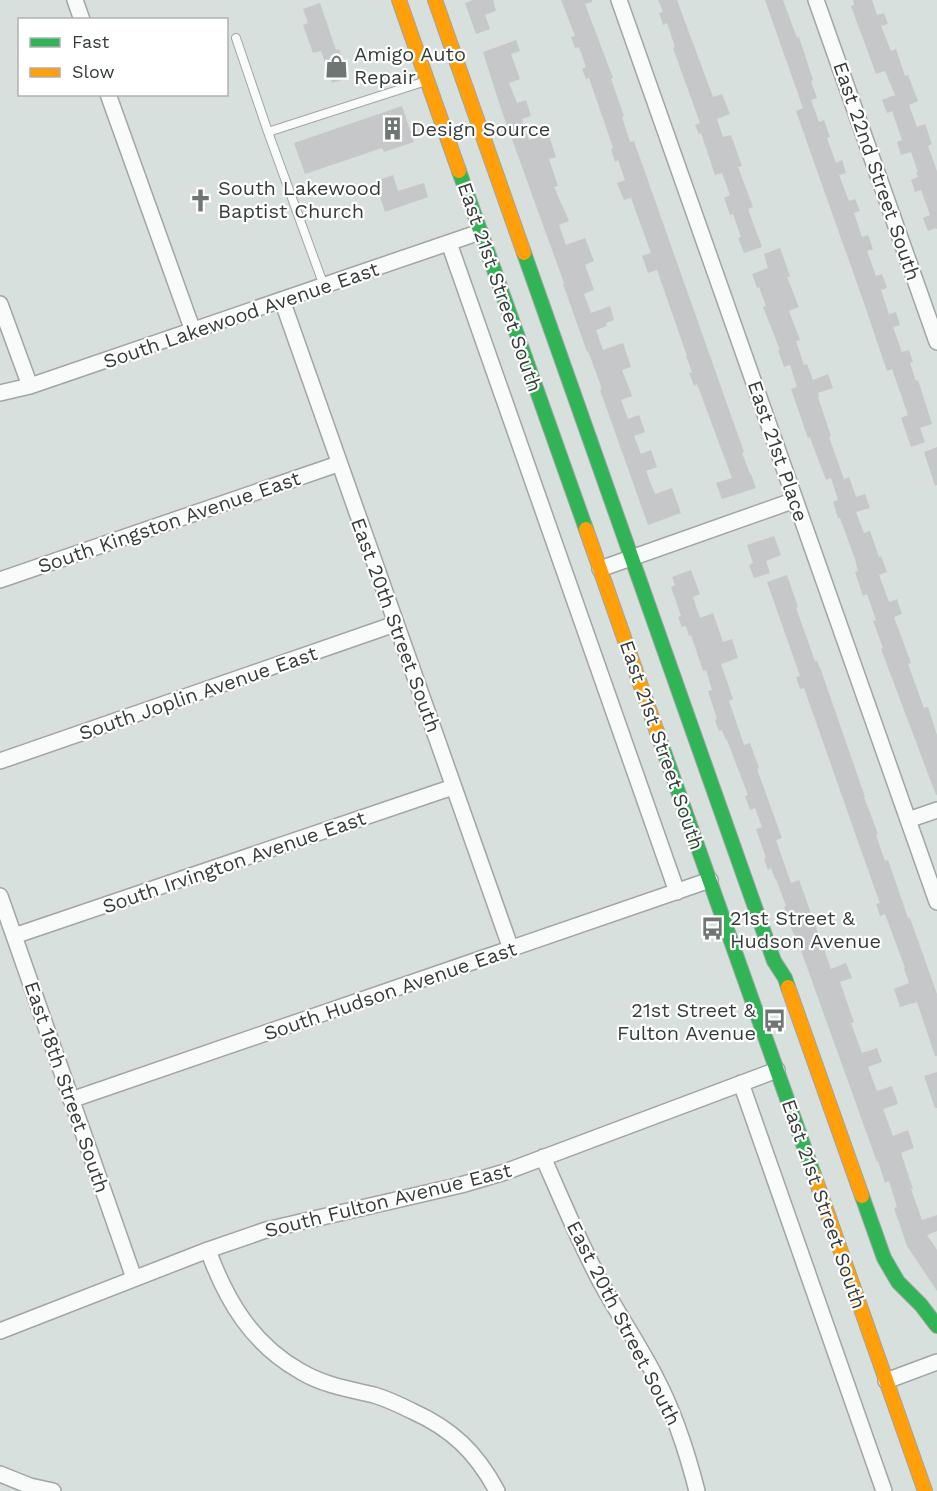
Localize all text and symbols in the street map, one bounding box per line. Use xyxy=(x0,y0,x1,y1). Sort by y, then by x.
legend xyxy=(18,18,228,96)
text: Fast xyxy=(72,31,110,52)
place label: Amigo Auto Repair xyxy=(354,42,466,89)
shop icon: Amigo Auto Repair xyxy=(323,53,349,79)
street label: East 22nd Street South xyxy=(828,58,926,284)
text: Slow xyxy=(72,61,115,82)
building icon: Design Source xyxy=(380,116,406,142)
place label: Design Source xyxy=(411,117,550,141)
place label: South Lakewood Baptist Church xyxy=(218,176,381,223)
street label: East 21st Street South xyxy=(453,179,547,395)
church icon: South Lakewood Baptist Church xyxy=(187,187,213,213)
street label: South Lakewood Avenue East xyxy=(100,256,383,374)
street label: East 21st Place xyxy=(743,377,813,525)
street label: South Kingston Avenue East xyxy=(35,466,304,578)
street label: East 20th Street South xyxy=(346,514,446,736)
street label: East 21st Street South xyxy=(615,637,709,853)
street label: South Joplin Avenue East xyxy=(76,641,321,745)
street label: South Irvington Avenue East xyxy=(99,805,369,918)
place label: 21st Street & Hudson Avenue xyxy=(730,906,881,953)
bus stop icon: 21st Street & Hudson Avenue xyxy=(699,916,725,942)
street label: South Hudson Avenue East xyxy=(261,936,520,1046)
street label: East 18th Street South xyxy=(20,978,114,1196)
place label: 21st Street & Fulton Avenue xyxy=(617,998,757,1045)
bus stop icon: 21st Street & Fulton Avenue xyxy=(761,1008,787,1034)
street label: East 21st Street South xyxy=(777,1096,871,1312)
street label: South Fulton Avenue East xyxy=(262,1158,514,1242)
street label: East 20th Street South xyxy=(562,1217,686,1429)

